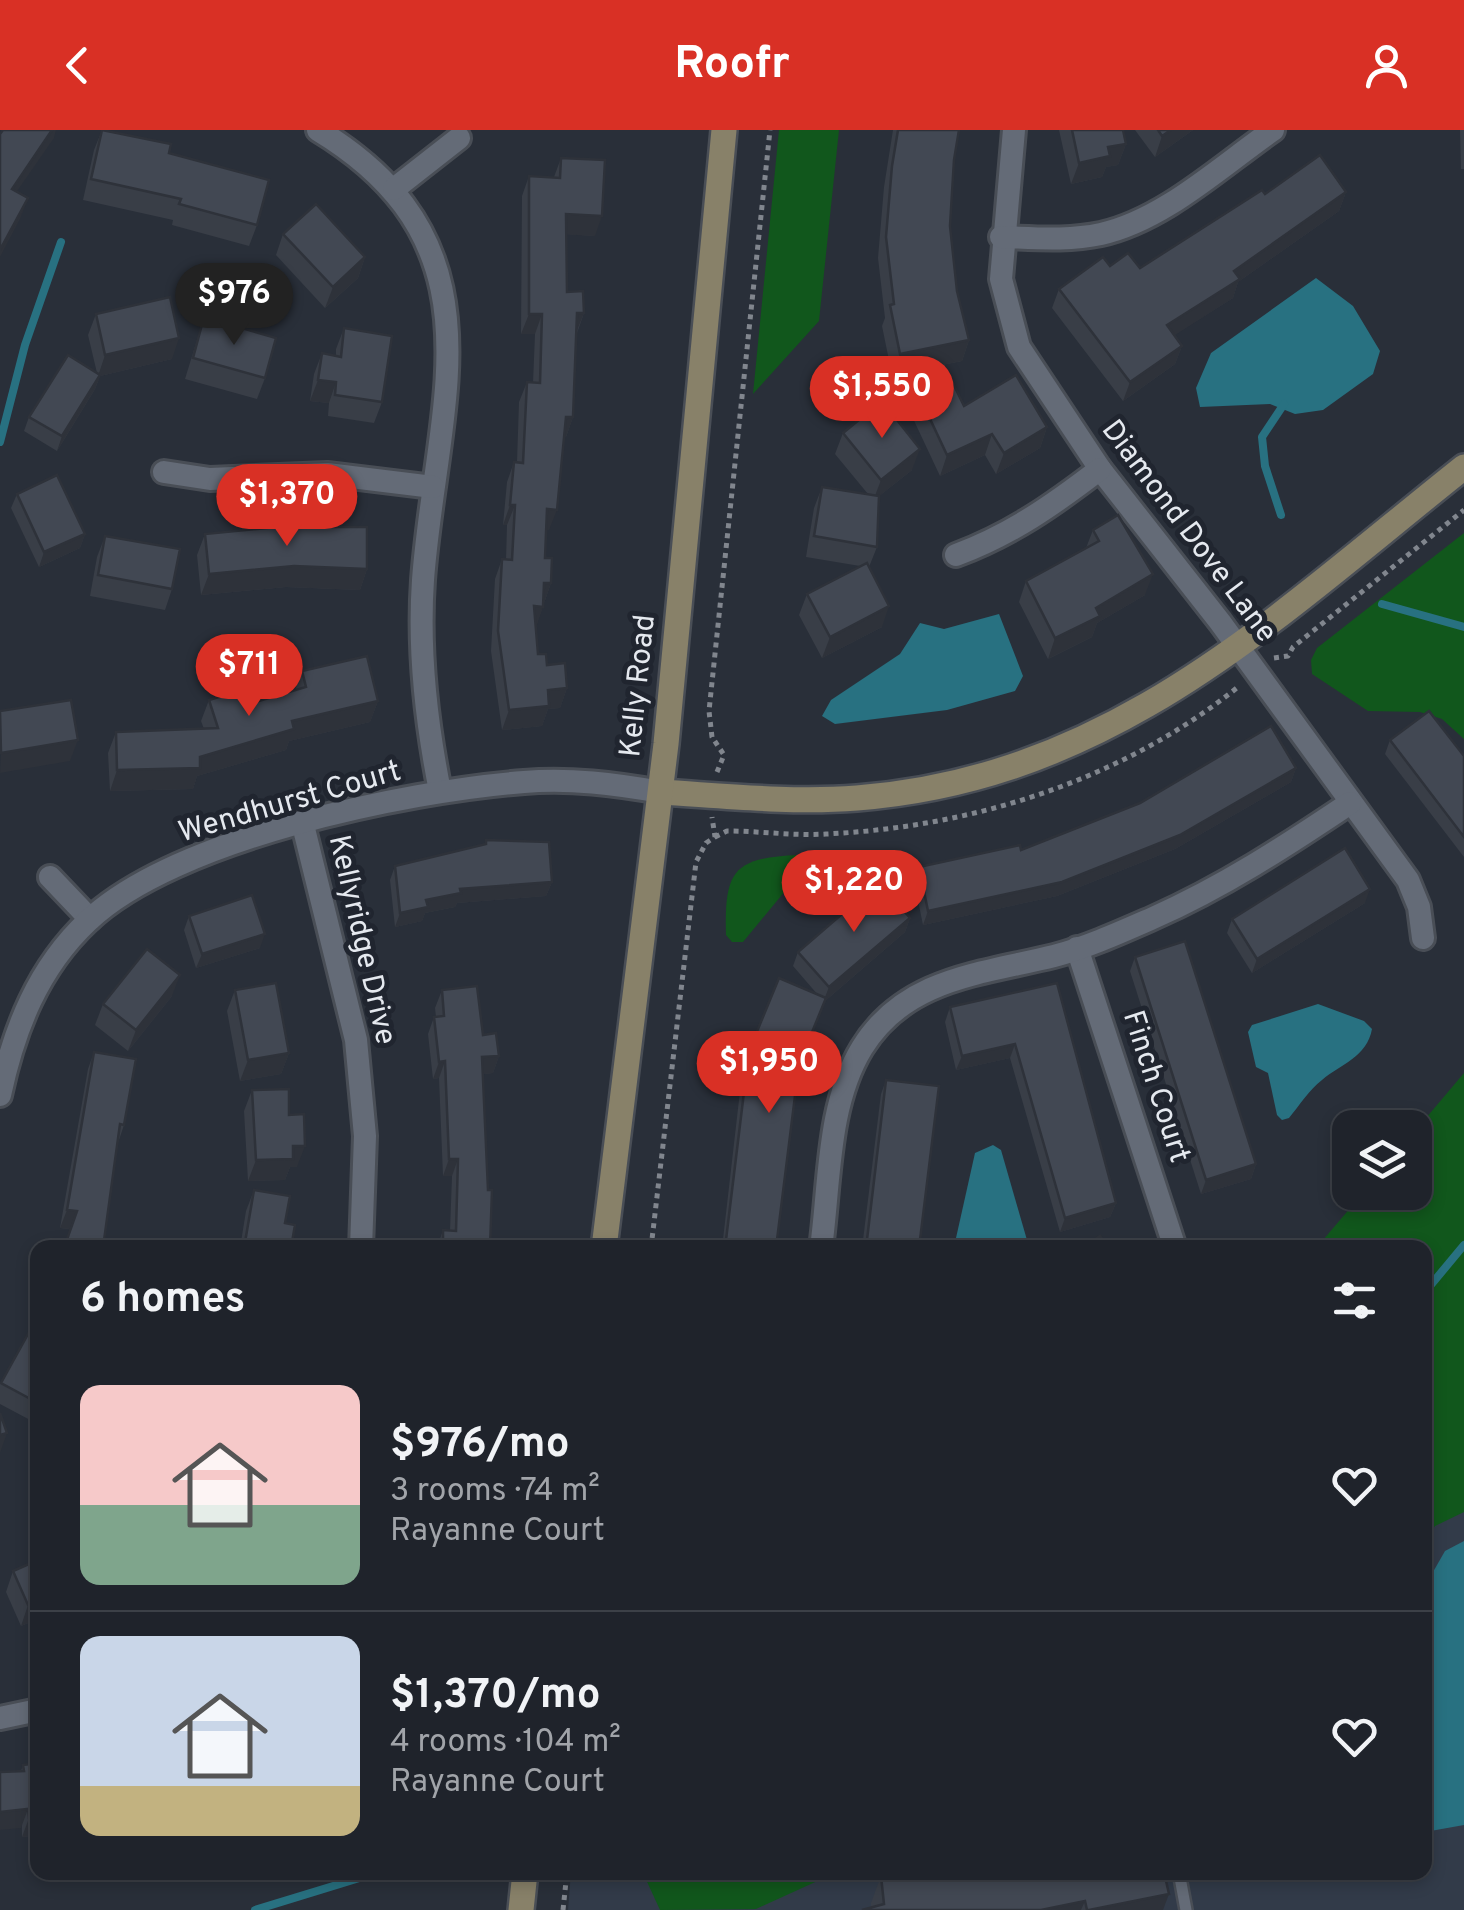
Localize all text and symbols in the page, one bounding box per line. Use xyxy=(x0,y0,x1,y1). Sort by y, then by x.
text: Roofr xyxy=(674,37,790,94)
icon: back xyxy=(50,38,105,93)
icon: person xyxy=(1359,38,1414,93)
pin: $976 xyxy=(175,263,293,348)
text: $976 xyxy=(197,275,271,315)
pin: $1,550 xyxy=(801,356,963,441)
text: $1,550 xyxy=(832,368,932,408)
street label: Diamond Dove Lane xyxy=(1092,413,1284,651)
pin: $1,370 xyxy=(206,464,368,549)
text: $1,370 xyxy=(238,476,336,516)
street label: Kelly Road xyxy=(613,613,665,759)
pin: $711 xyxy=(190,634,308,719)
text: $711 xyxy=(218,646,280,686)
street label: Wendhurst Court xyxy=(175,754,405,852)
street label: Kellyridge Drive xyxy=(319,832,403,1048)
pin: $1,220 xyxy=(773,850,935,935)
text: $1,220 xyxy=(804,862,904,902)
street label: Finch Court xyxy=(1113,1006,1197,1168)
pin: $1,950 xyxy=(688,1031,850,1116)
text: $1,950 xyxy=(719,1043,819,1083)
map controls xyxy=(1332,1110,1432,1210)
button: layers xyxy=(1332,1110,1432,1210)
icon: filters xyxy=(1327,1273,1382,1328)
text: 6 homes xyxy=(80,1274,245,1327)
text: $976/mo xyxy=(390,1419,570,1472)
icon: home xyxy=(160,1425,280,1545)
icon: heart xyxy=(1327,1458,1382,1513)
text: 3 rooms · 74 m² xyxy=(390,1472,600,1512)
text: Rayanne Court xyxy=(390,1512,605,1552)
text: $1,370/mo xyxy=(390,1670,601,1723)
icon: home xyxy=(160,1676,280,1796)
icon: heart xyxy=(1327,1709,1382,1764)
text: 4 rooms · 104 m² xyxy=(390,1723,621,1763)
text: Rayanne Court xyxy=(390,1763,605,1803)

